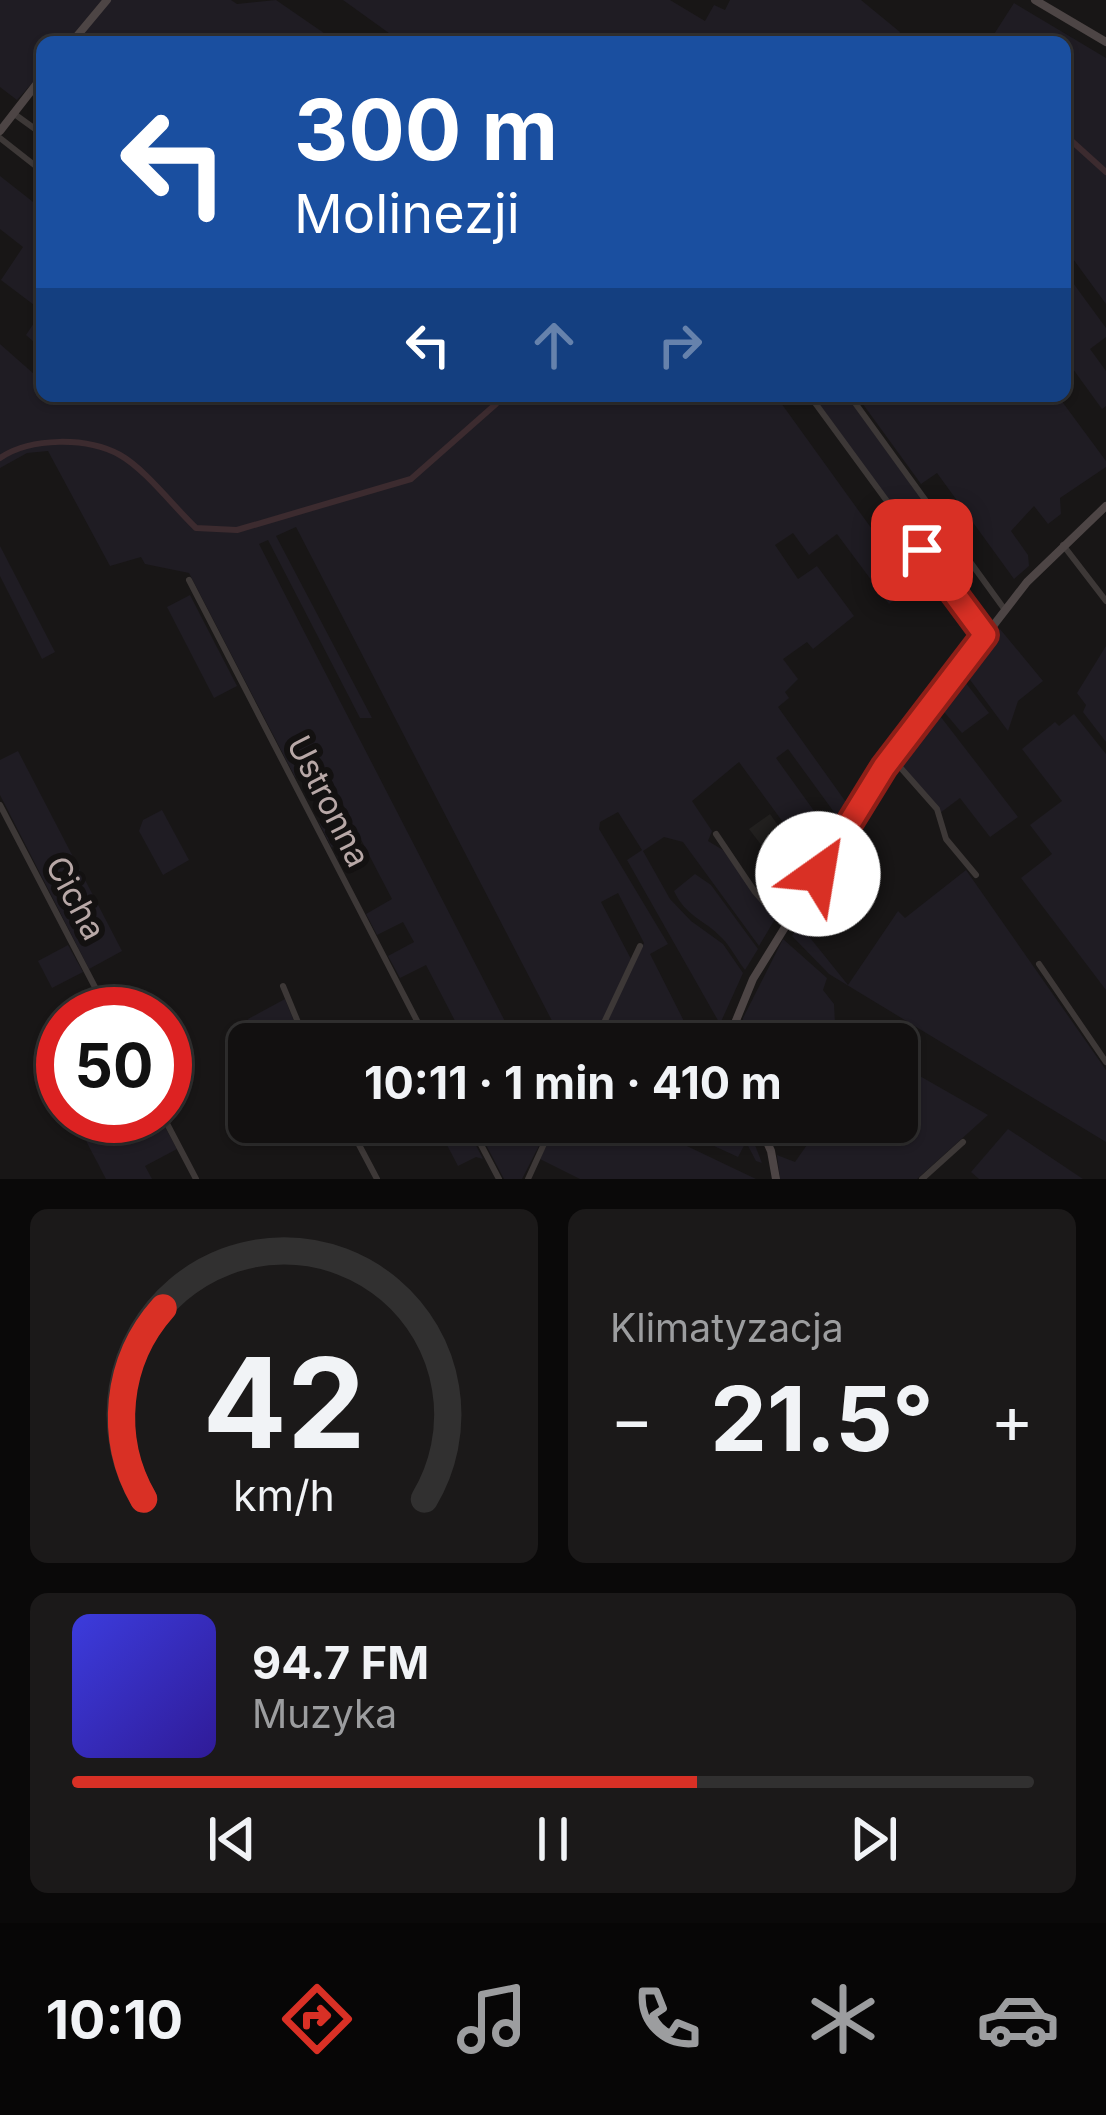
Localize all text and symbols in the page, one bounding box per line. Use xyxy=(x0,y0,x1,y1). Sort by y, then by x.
text: 300 m xyxy=(294,79,558,180)
icon: left xyxy=(96,84,252,240)
text: Molinezji xyxy=(294,181,520,246)
icon: left xyxy=(395,312,461,378)
icon: ahead xyxy=(521,312,587,378)
icon: right xyxy=(647,312,713,378)
pin xyxy=(871,499,973,601)
icon: arrive xyxy=(889,517,955,583)
street label: Ustronna xyxy=(279,729,379,873)
position arrow xyxy=(755,811,881,937)
street label: Cicha xyxy=(37,849,115,947)
speed limit sign: 50 xyxy=(36,987,192,1143)
text: 10:11 · 1 min · 410 m xyxy=(364,1055,782,1110)
text: Klimatyzacja xyxy=(610,1304,844,1351)
text: 42 xyxy=(202,1327,366,1478)
text: 21.5° xyxy=(710,1364,934,1473)
text: − xyxy=(610,1379,654,1459)
text: + xyxy=(990,1379,1034,1459)
text: km/h xyxy=(233,1469,335,1521)
text: 94.7 FM xyxy=(252,1635,429,1690)
text: Muzyka xyxy=(252,1690,397,1737)
icon: previous xyxy=(199,1806,265,1872)
icon: pause xyxy=(520,1806,586,1872)
icon: next xyxy=(841,1806,907,1872)
icon: directions xyxy=(275,1977,359,2061)
icon: music xyxy=(450,1977,534,2061)
icon: phone xyxy=(625,1977,709,2061)
icon: climate xyxy=(801,1977,885,2061)
icon: car xyxy=(976,1977,1060,2061)
text: 10:10 xyxy=(46,1987,183,2052)

